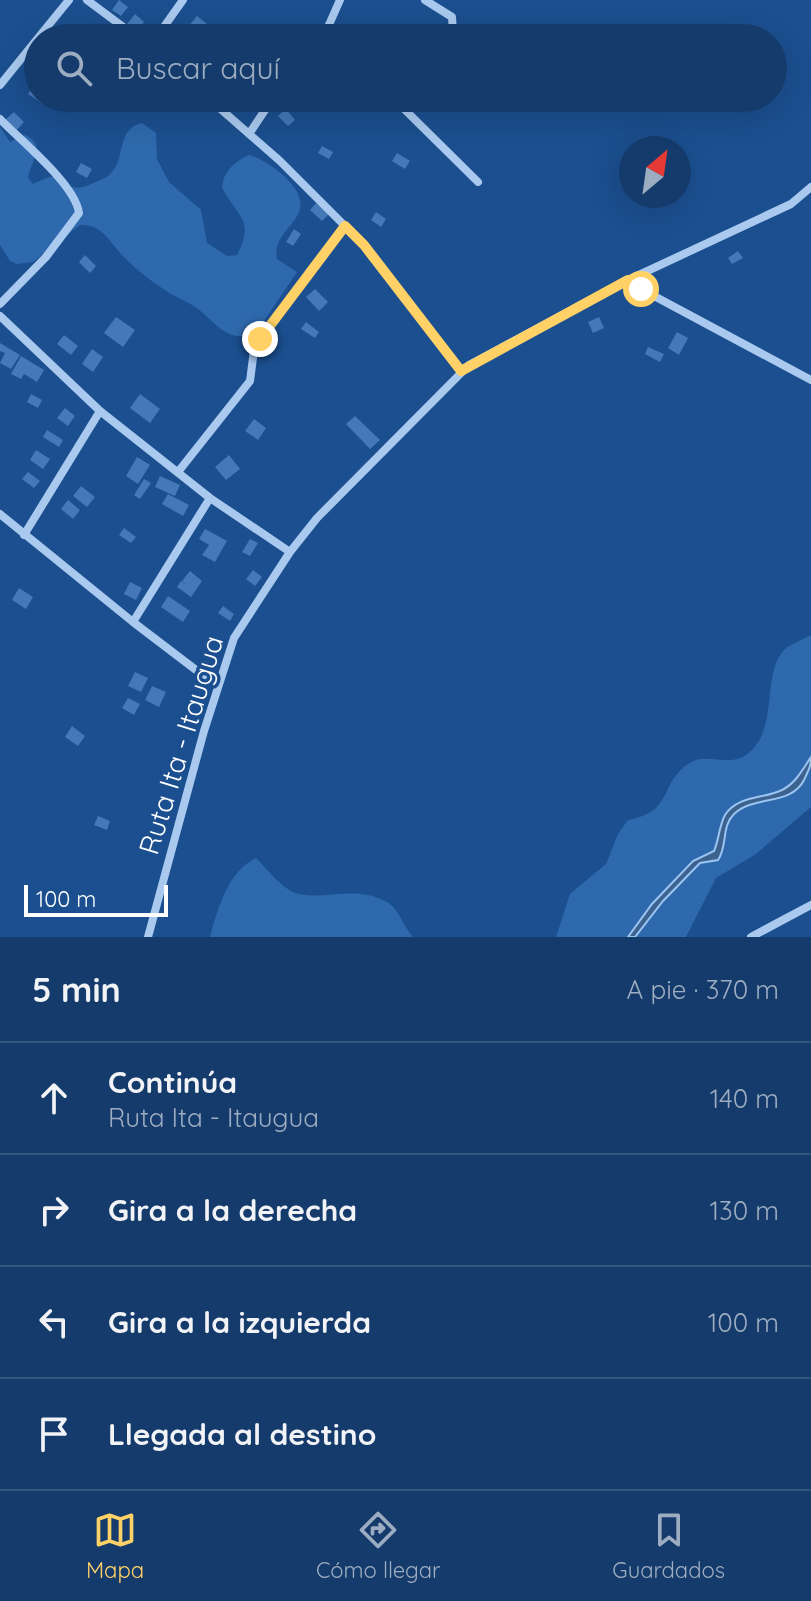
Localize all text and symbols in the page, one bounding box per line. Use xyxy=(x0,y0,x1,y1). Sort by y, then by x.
search box xyxy=(24,24,787,112)
icon: search xyxy=(52,46,96,90)
text: Buscar aquí xyxy=(116,49,280,87)
north arrow xyxy=(619,136,691,208)
route start xyxy=(623,271,659,307)
route end xyxy=(242,321,278,357)
street label: Ruta Ita - Itaugua xyxy=(131,631,230,859)
scale bar xyxy=(24,881,168,917)
text: 100 m xyxy=(36,885,96,913)
text: 5 min xyxy=(32,968,121,1011)
text: A pie · 370 m xyxy=(627,973,779,1006)
text: Continúa xyxy=(108,1063,237,1101)
icon: ahead xyxy=(32,1076,76,1120)
text: 140 m xyxy=(710,1082,779,1115)
text: Ruta Ita - Itaugua xyxy=(108,1101,319,1134)
icon: right xyxy=(32,1188,76,1232)
text: Gira a la derecha xyxy=(108,1191,357,1229)
text: 130 m xyxy=(709,1194,779,1227)
icon: left xyxy=(32,1300,76,1344)
text: Gira a la izquierda xyxy=(108,1303,371,1341)
text: 100 m xyxy=(708,1306,779,1339)
icon: arrive xyxy=(32,1412,76,1456)
text: Llegada al destino xyxy=(108,1415,376,1453)
tab: Mapa xyxy=(86,1508,144,1584)
tab: Cómo llegar xyxy=(316,1508,441,1584)
tab: Guardados xyxy=(612,1508,725,1584)

